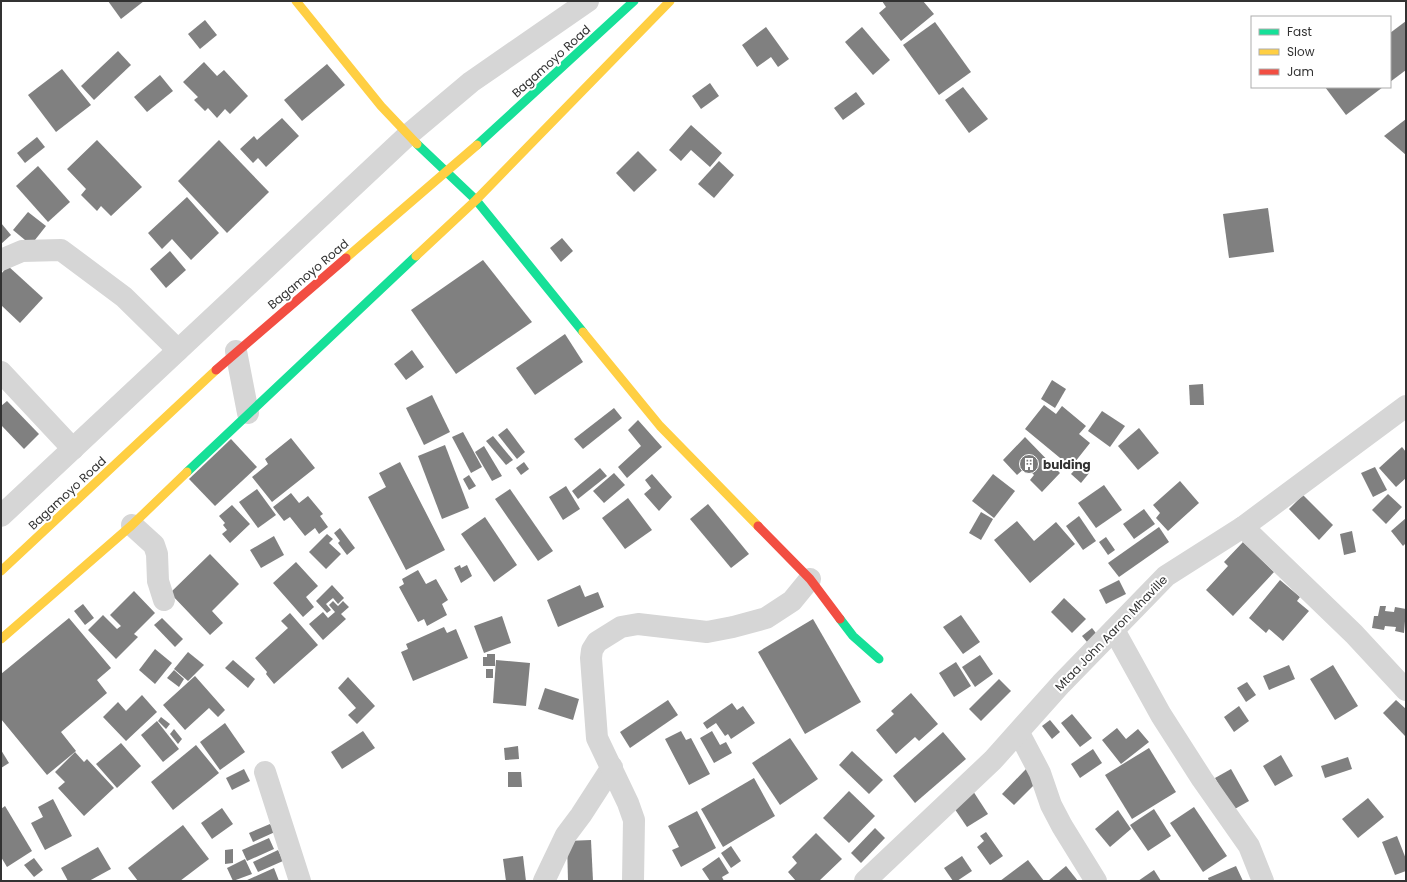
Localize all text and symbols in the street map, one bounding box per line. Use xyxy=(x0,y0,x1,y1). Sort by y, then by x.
legend xyxy=(1251,16,1391,88)
street label: Bagamoyo Road xyxy=(508,21,594,101)
text: Fast xyxy=(1287,23,1312,40)
text: Slow xyxy=(1287,43,1315,60)
text: Jam xyxy=(1287,63,1314,80)
street label: Bagamoyo Road xyxy=(264,235,352,313)
street label: Bagamoyo Road xyxy=(24,452,110,534)
building icon: bulding xyxy=(1018,453,1040,475)
place label: bulding xyxy=(1043,456,1091,473)
street label: Mtaa John Aaron Mhaville xyxy=(1051,571,1171,695)

